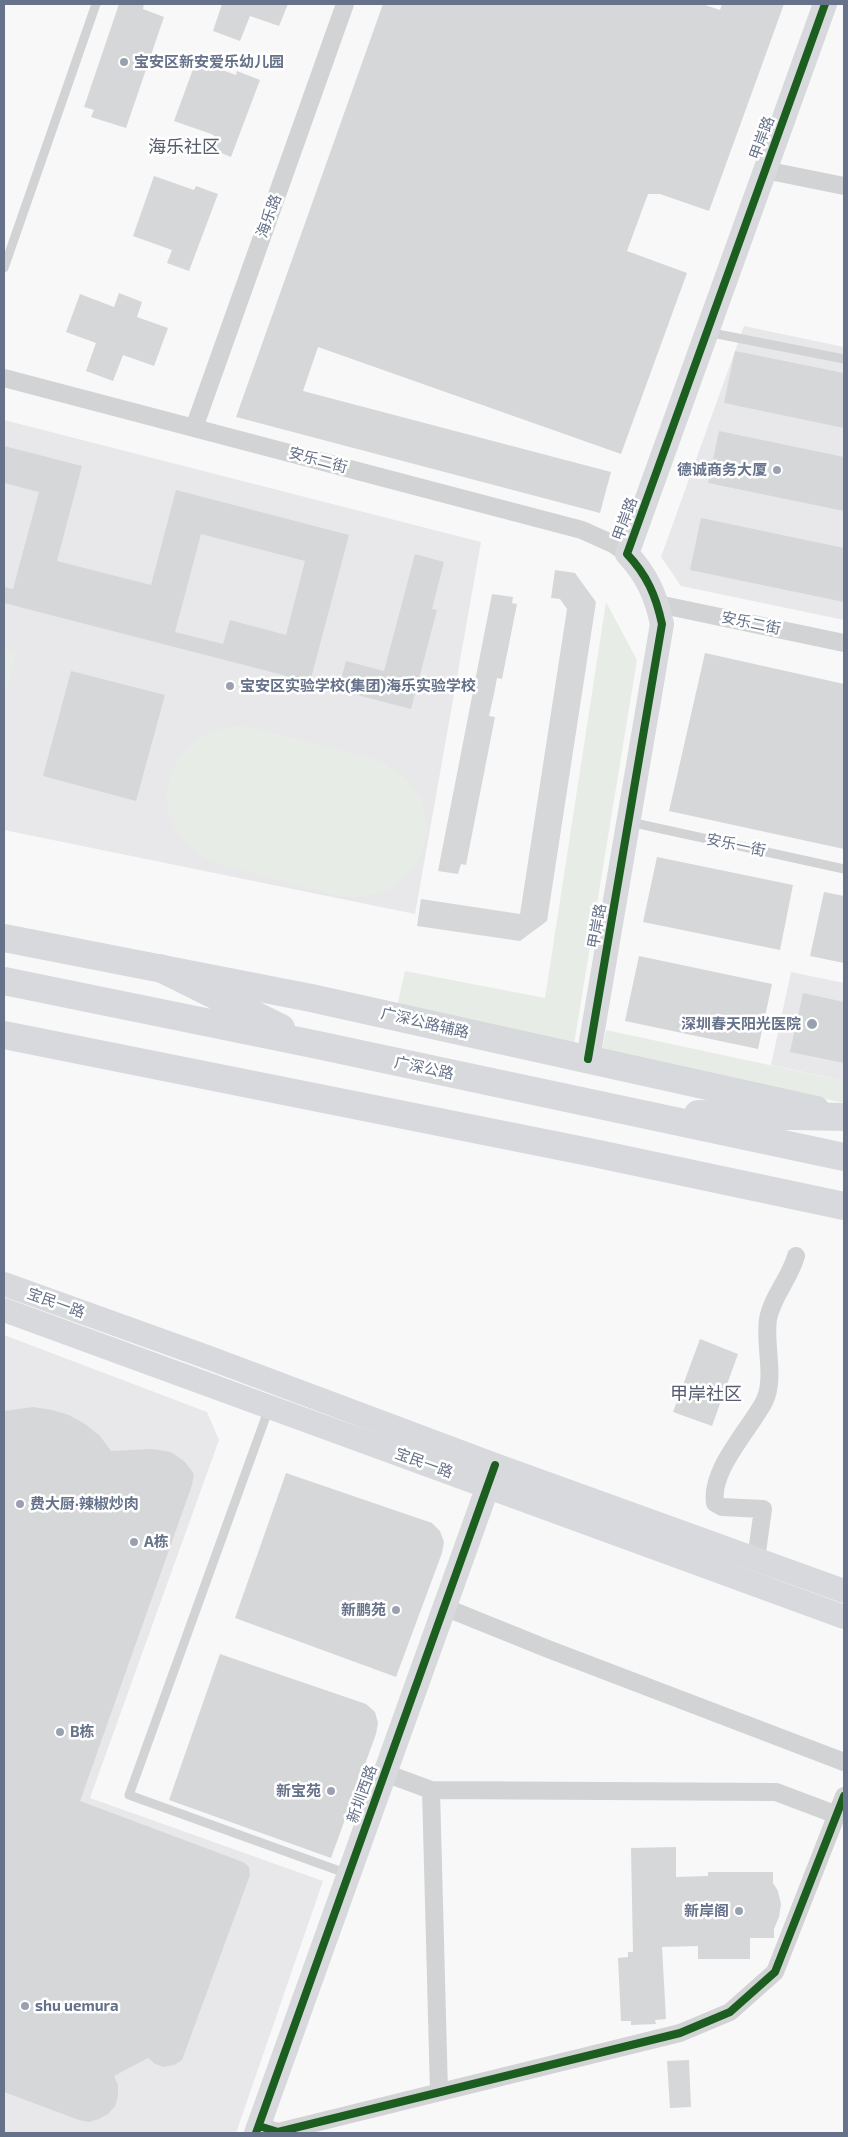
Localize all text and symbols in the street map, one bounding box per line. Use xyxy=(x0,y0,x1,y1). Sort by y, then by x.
place label: 宝安区新安爱乐幼儿园 xyxy=(134,53,284,71)
marker: 宝安区新安爱乐幼儿园 xyxy=(118,56,130,68)
street label: 甲岸路 xyxy=(746,114,778,162)
district label: 海乐社区 xyxy=(148,136,220,158)
street label: 海乐路 xyxy=(253,192,285,240)
street label: 安乐二街 xyxy=(287,444,349,476)
place label: 德诚商务大厦 xyxy=(677,461,767,479)
marker: 德诚商务大厦 xyxy=(771,464,783,476)
street label: 甲岸路 xyxy=(609,495,641,543)
street label: 安乐二街 xyxy=(720,608,782,638)
place label: 宝安区实验学校(集团)海乐实验学校 xyxy=(240,677,476,695)
marker: 宝安区实验学校(集团)海乐实验学校 xyxy=(224,680,236,692)
street label: 安乐一街 xyxy=(705,830,767,860)
street label: 甲岸路 xyxy=(584,902,610,950)
street label: 广深公路辅路 xyxy=(379,1004,471,1042)
place label: 深圳春天阳光医院 xyxy=(681,1015,801,1033)
marker: 深圳春天阳光医院 xyxy=(805,1017,819,1031)
street label: 广深公路 xyxy=(393,1053,455,1083)
street label: 宝民一路 xyxy=(25,1284,87,1322)
district label: 甲岸社区 xyxy=(670,1383,742,1405)
street label: 宝民一路 xyxy=(393,1444,455,1482)
place label: 费大厨·辣椒炒肉 xyxy=(30,1495,139,1513)
marker: 费大厨·辣椒炒肉 xyxy=(14,1498,26,1510)
place label: A栋 xyxy=(144,1533,169,1551)
marker: A栋 xyxy=(128,1536,140,1548)
place label: 新鹏苑 xyxy=(341,1601,386,1619)
marker: 新鹏苑 xyxy=(390,1604,402,1616)
place label: B栋 xyxy=(70,1723,95,1741)
marker: B栋 xyxy=(54,1726,66,1738)
street label: 新圳西路 xyxy=(343,1763,381,1825)
place label: 新宝苑 xyxy=(276,1782,321,1800)
marker: 新宝苑 xyxy=(325,1785,337,1797)
place label: 新岸阁 xyxy=(684,1902,729,1920)
marker: 新岸阁 xyxy=(733,1905,745,1917)
place label: shu uemura xyxy=(35,1997,118,2015)
marker: shu uemura xyxy=(19,2000,31,2012)

